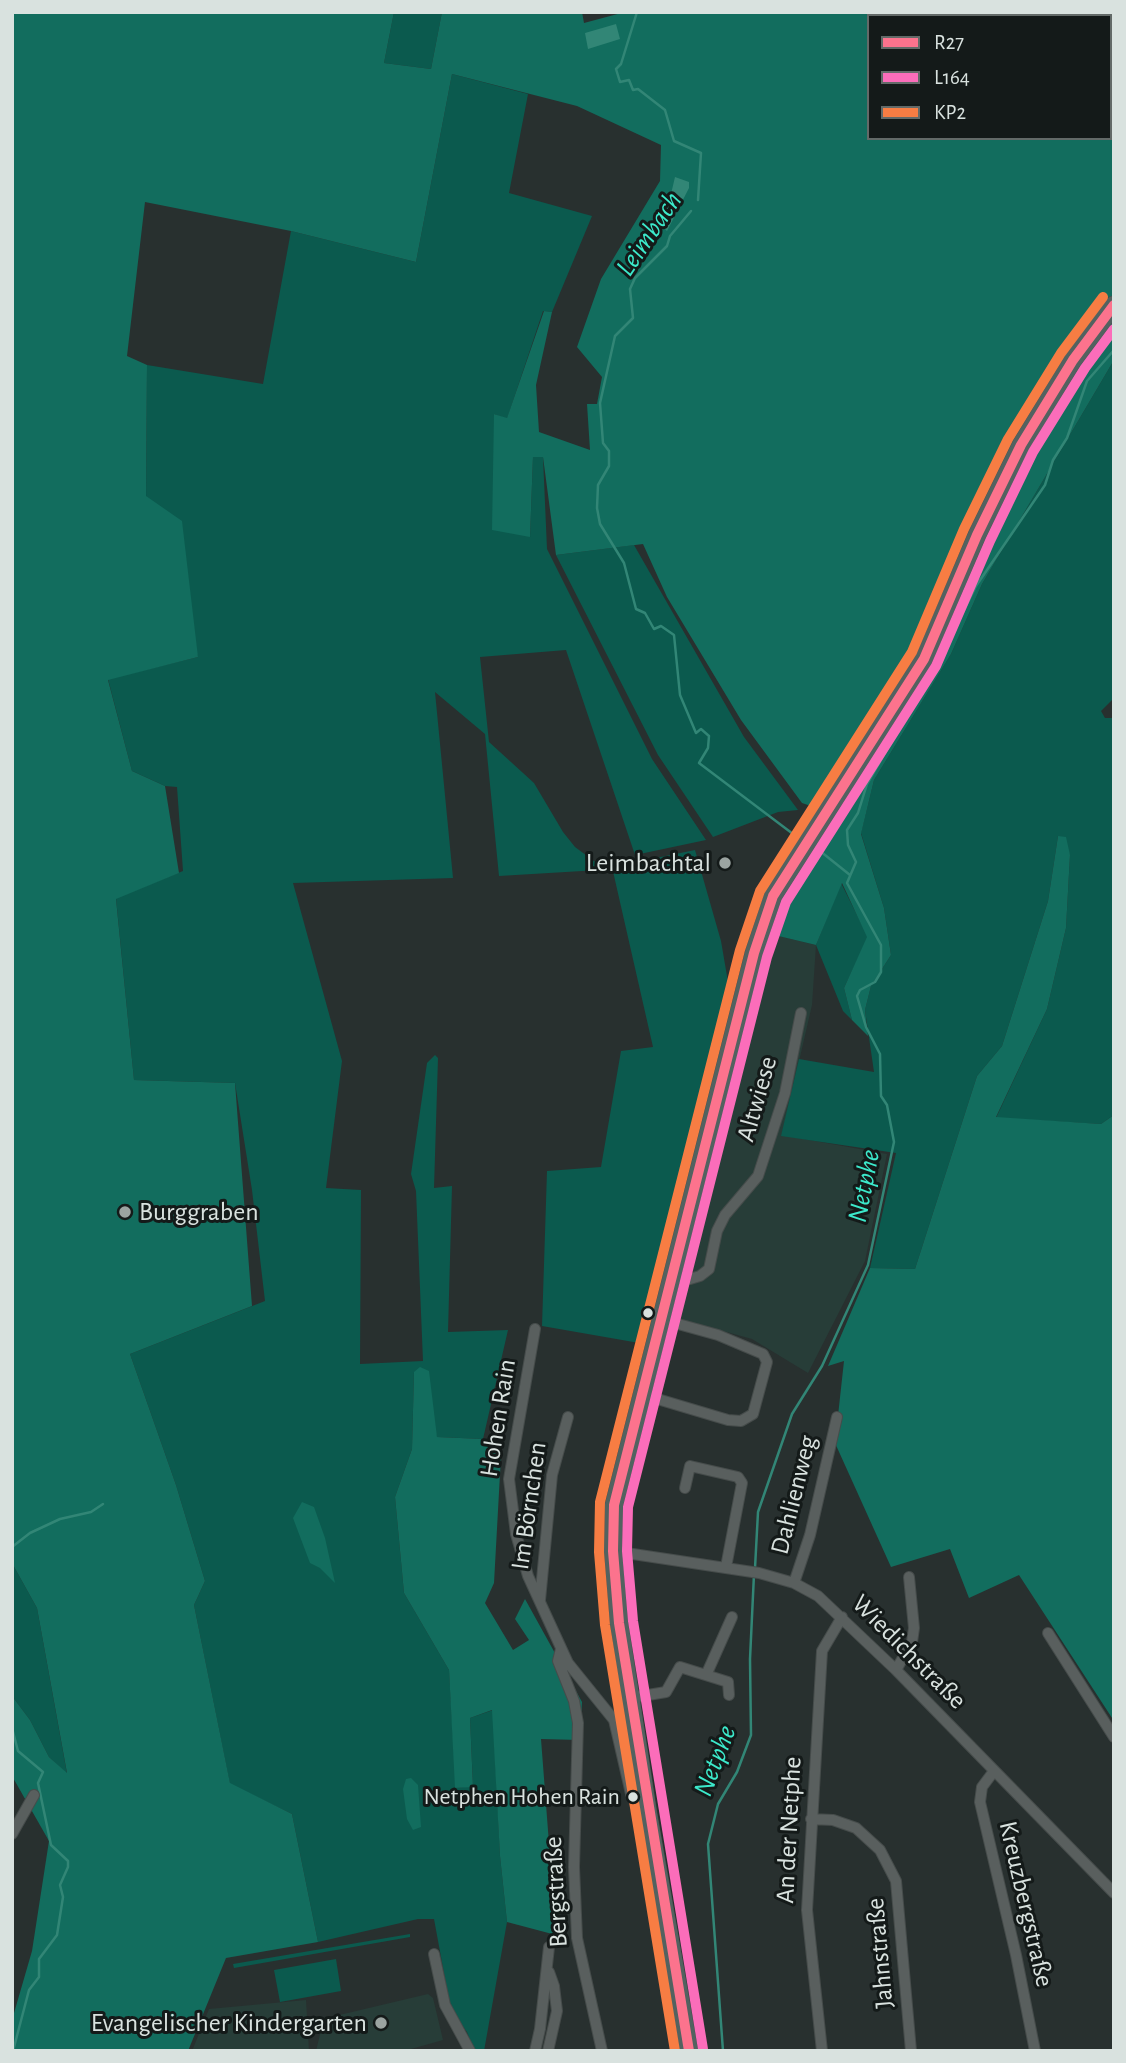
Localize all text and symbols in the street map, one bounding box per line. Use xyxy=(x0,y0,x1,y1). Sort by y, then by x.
legend xyxy=(867,14,1112,140)
text: R27 xyxy=(934,32,964,53)
text: L164 xyxy=(934,67,970,88)
text: KP2 xyxy=(934,102,966,123)
water label: Leimbach xyxy=(609,185,689,283)
place label: Leimbachtal xyxy=(586,847,711,879)
marker: Leimbachtal xyxy=(717,855,733,871)
street label: Altwiese xyxy=(730,1053,784,1145)
water label: Netphe xyxy=(840,1147,888,1225)
place label: Burggraben xyxy=(139,1196,259,1228)
marker: Burggraben xyxy=(117,1204,133,1220)
unlabelled marker xyxy=(641,1306,655,1320)
street label: Hohen Rain xyxy=(473,1357,523,1479)
street label: Dahlienweg xyxy=(764,1432,824,1558)
street label: Im Börnchen xyxy=(505,1440,553,1572)
street label: Wiedichstraße xyxy=(845,1588,973,1716)
water label: Netphe xyxy=(686,1721,744,1801)
street label: An der Netphe xyxy=(770,1756,808,1904)
place label: Netphen Hohen Rain xyxy=(424,1783,620,1811)
marker: Netphen Hohen Rain xyxy=(626,1790,640,1804)
street label: Kreuzbergstraße xyxy=(992,1818,1060,1990)
street label: Bergstraße xyxy=(538,1836,574,1948)
street label: Jahnstraße xyxy=(860,1897,900,2009)
place label: Evangelischer Kindergarten xyxy=(91,2007,367,2039)
marker: Evangelischer Kindergarten xyxy=(373,2015,389,2031)

